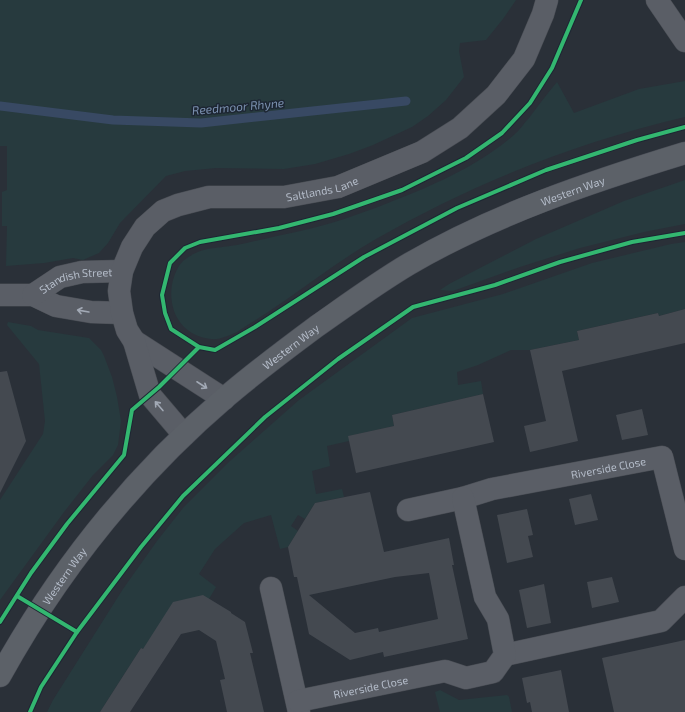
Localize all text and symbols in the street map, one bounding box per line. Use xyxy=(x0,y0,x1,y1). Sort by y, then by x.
water label: Reedmoor Rhyne xyxy=(191,95,285,118)
street label: Saltlands Lane xyxy=(285,173,360,203)
street label: Western Way xyxy=(539,173,606,208)
street label: Standish Street xyxy=(37,265,113,296)
one-way arrow xyxy=(77,306,90,314)
street label: Western Way xyxy=(260,321,321,371)
one-way arrow xyxy=(196,381,208,389)
one-way arrow xyxy=(154,401,163,411)
street label: Riverside Close xyxy=(570,454,647,481)
street label: Western Way xyxy=(39,544,89,607)
street label: Riverside Close xyxy=(332,672,409,700)

